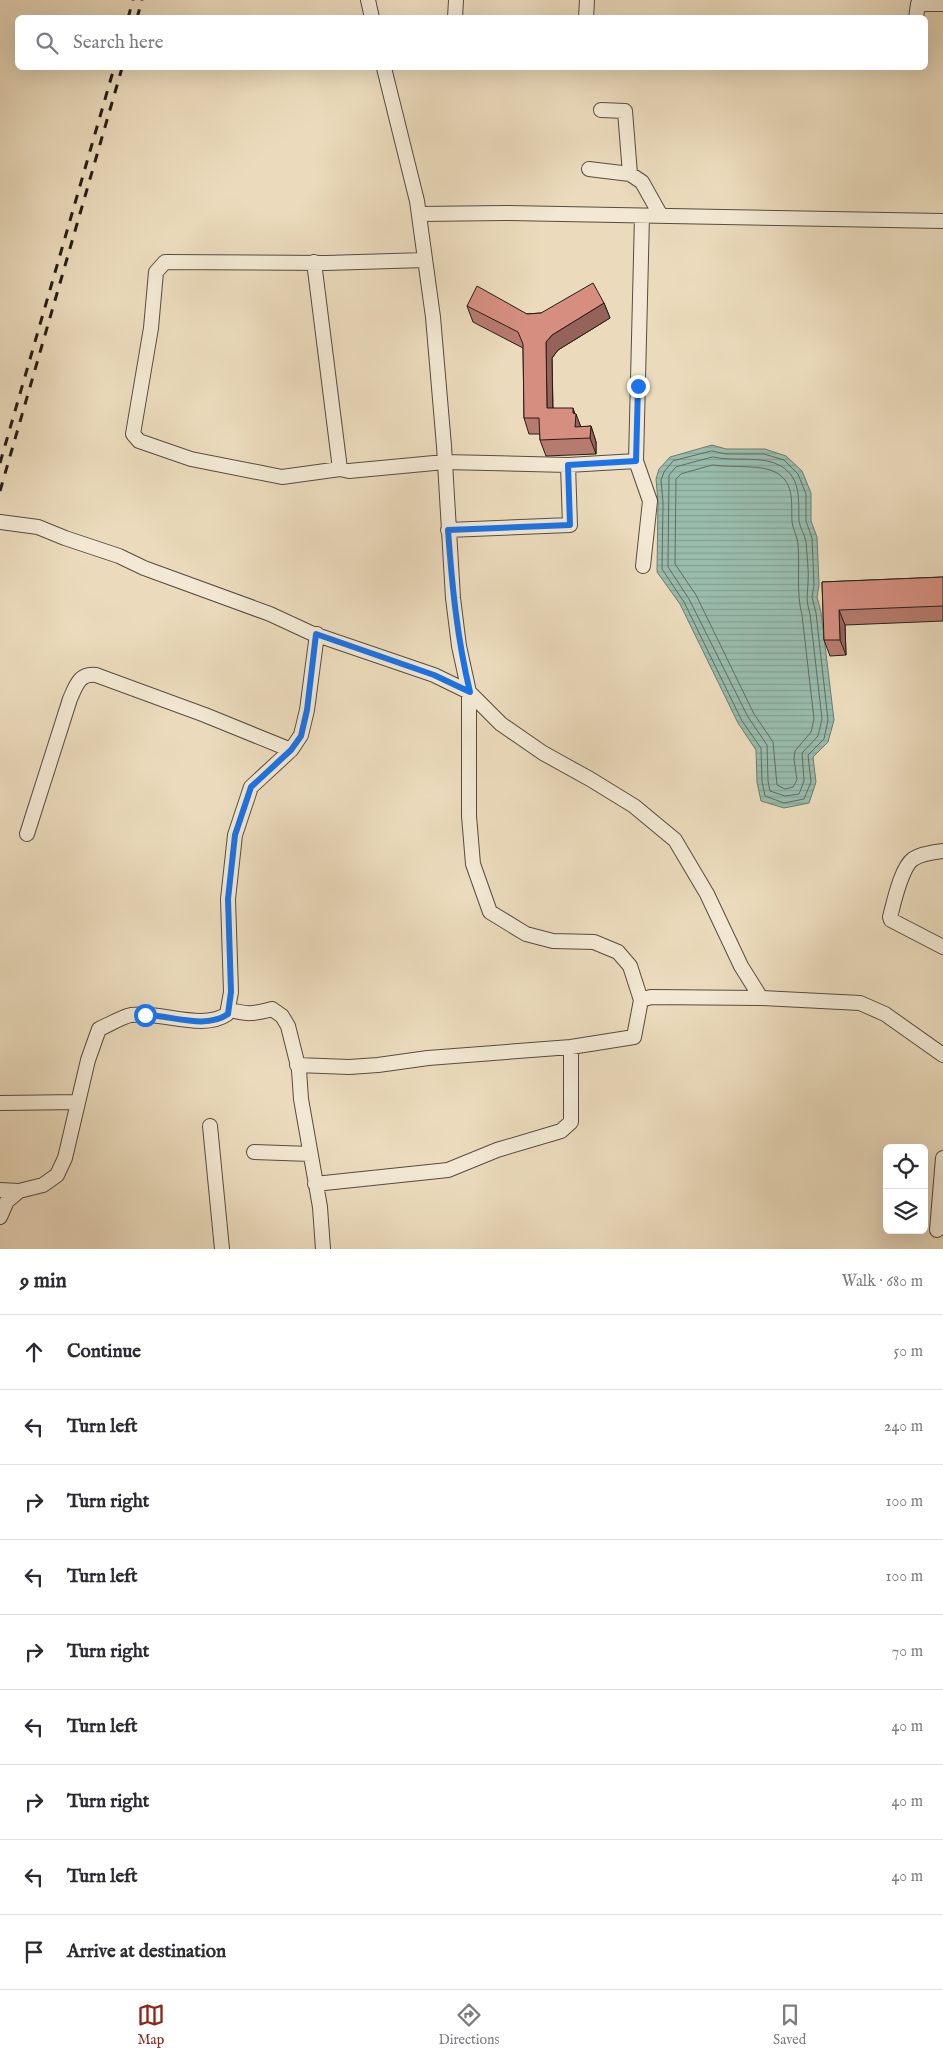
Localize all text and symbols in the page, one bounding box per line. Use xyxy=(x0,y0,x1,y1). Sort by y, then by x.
search box xyxy=(15,15,928,70)
icon: search xyxy=(33,29,61,57)
text: Search here xyxy=(73,31,164,55)
route end xyxy=(627,375,650,398)
route start xyxy=(134,1004,157,1027)
map controls xyxy=(883,1144,928,1234)
button: locate xyxy=(883,1144,928,1189)
button: layers xyxy=(883,1189,928,1234)
text: 9 min xyxy=(20,1268,67,1295)
text: Walk · 680 m xyxy=(842,1272,923,1292)
icon: ahead xyxy=(20,1338,48,1366)
text: Continue xyxy=(67,1340,141,1364)
text: 50 m xyxy=(894,1342,923,1362)
icon: left xyxy=(20,1413,48,1441)
text: Turn left xyxy=(67,1415,138,1439)
text: 240 m xyxy=(884,1417,923,1437)
icon: right xyxy=(20,1488,48,1516)
text: Turn right xyxy=(67,1490,149,1514)
text: 100 m xyxy=(886,1492,923,1512)
icon: left xyxy=(20,1563,48,1591)
text: Turn left xyxy=(67,1565,138,1589)
text: 100 m xyxy=(886,1567,923,1587)
icon: right xyxy=(20,1638,48,1666)
text: Turn right xyxy=(67,1640,149,1664)
text: 70 m xyxy=(892,1642,923,1662)
icon: left xyxy=(20,1713,48,1741)
text: Turn left xyxy=(67,1715,138,1739)
text: 40 m xyxy=(891,1717,923,1737)
icon: right xyxy=(20,1788,48,1816)
text: Turn right xyxy=(67,1790,149,1814)
text: 40 m xyxy=(891,1792,923,1812)
icon: left xyxy=(20,1863,48,1891)
text: Turn left xyxy=(67,1865,138,1889)
text: 40 m xyxy=(891,1867,923,1887)
icon: arrive xyxy=(20,1938,48,1966)
text: Arrive at destination xyxy=(67,1940,226,1964)
tab: Map xyxy=(137,2001,165,2049)
tab: Directions xyxy=(438,2001,499,2049)
tab: Saved xyxy=(773,2001,806,2049)

